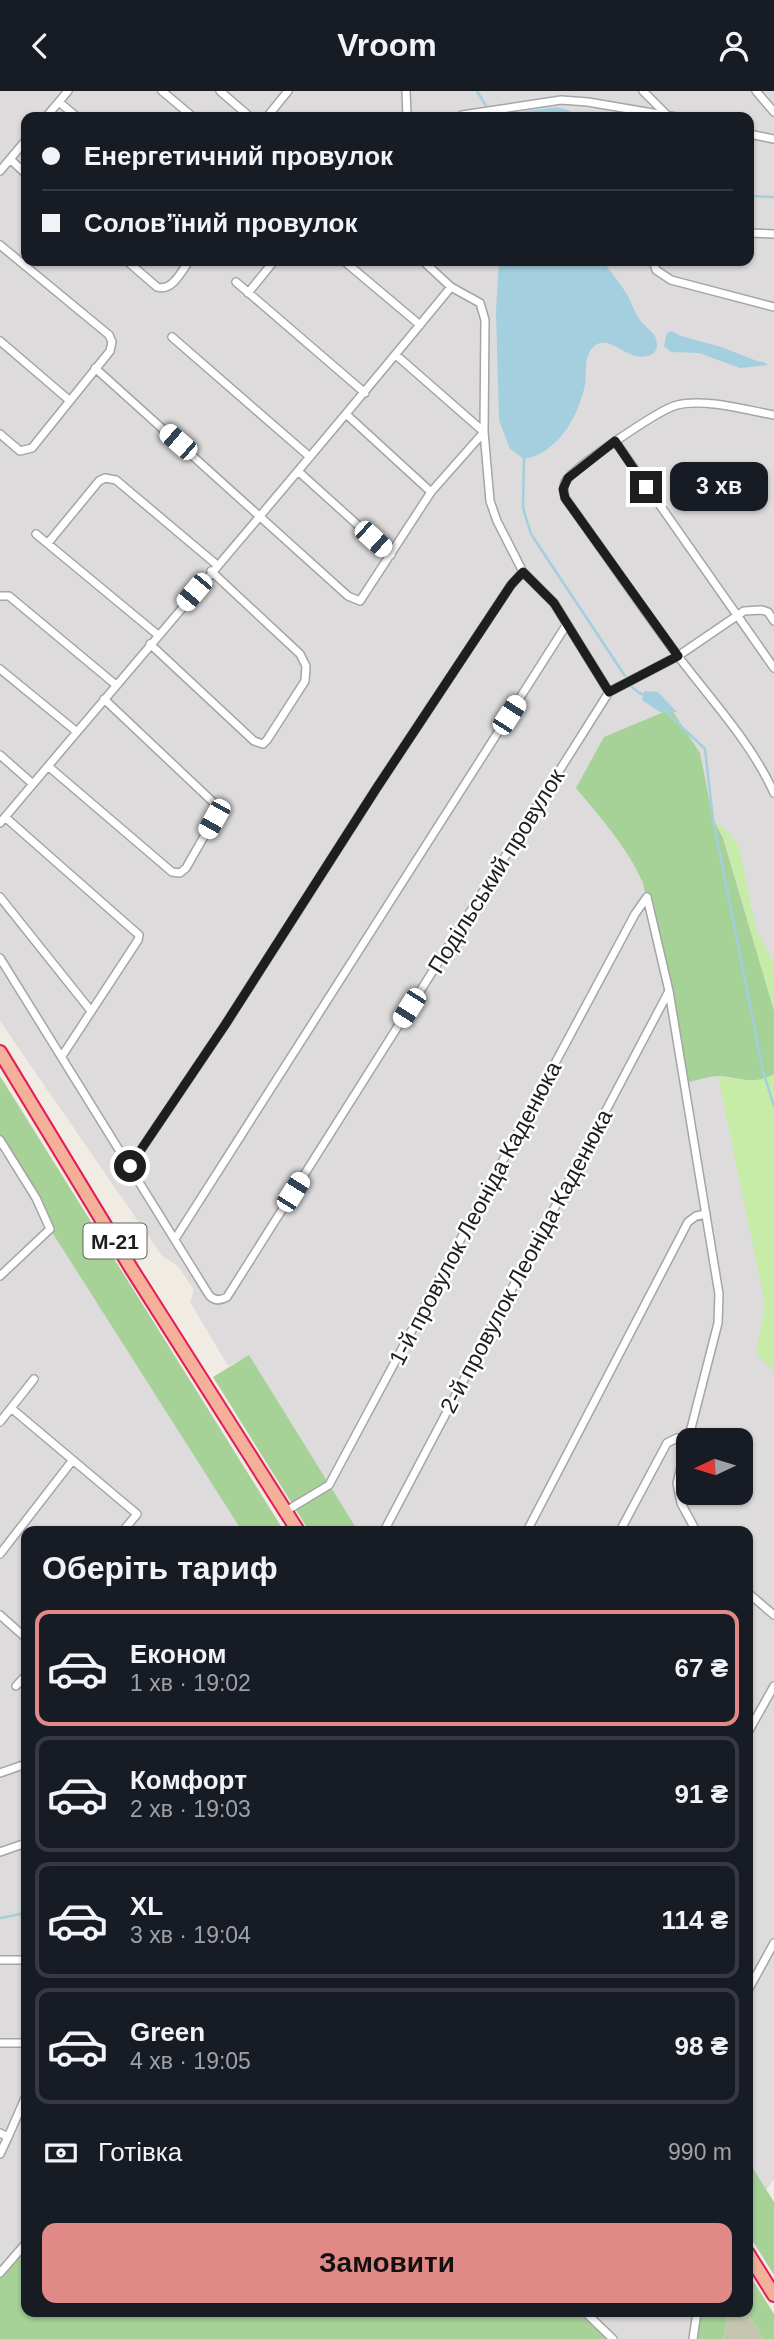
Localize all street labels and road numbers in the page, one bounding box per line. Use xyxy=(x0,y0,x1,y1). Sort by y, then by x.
street label: Подільський провулок xyxy=(423,763,570,978)
street label: 1-й провулок Леоніда Каденюка xyxy=(384,1057,566,1369)
street label: 2-й провулок Леоніда Каденюка xyxy=(435,1105,617,1417)
road number: М-21 xyxy=(83,1223,146,1259)

